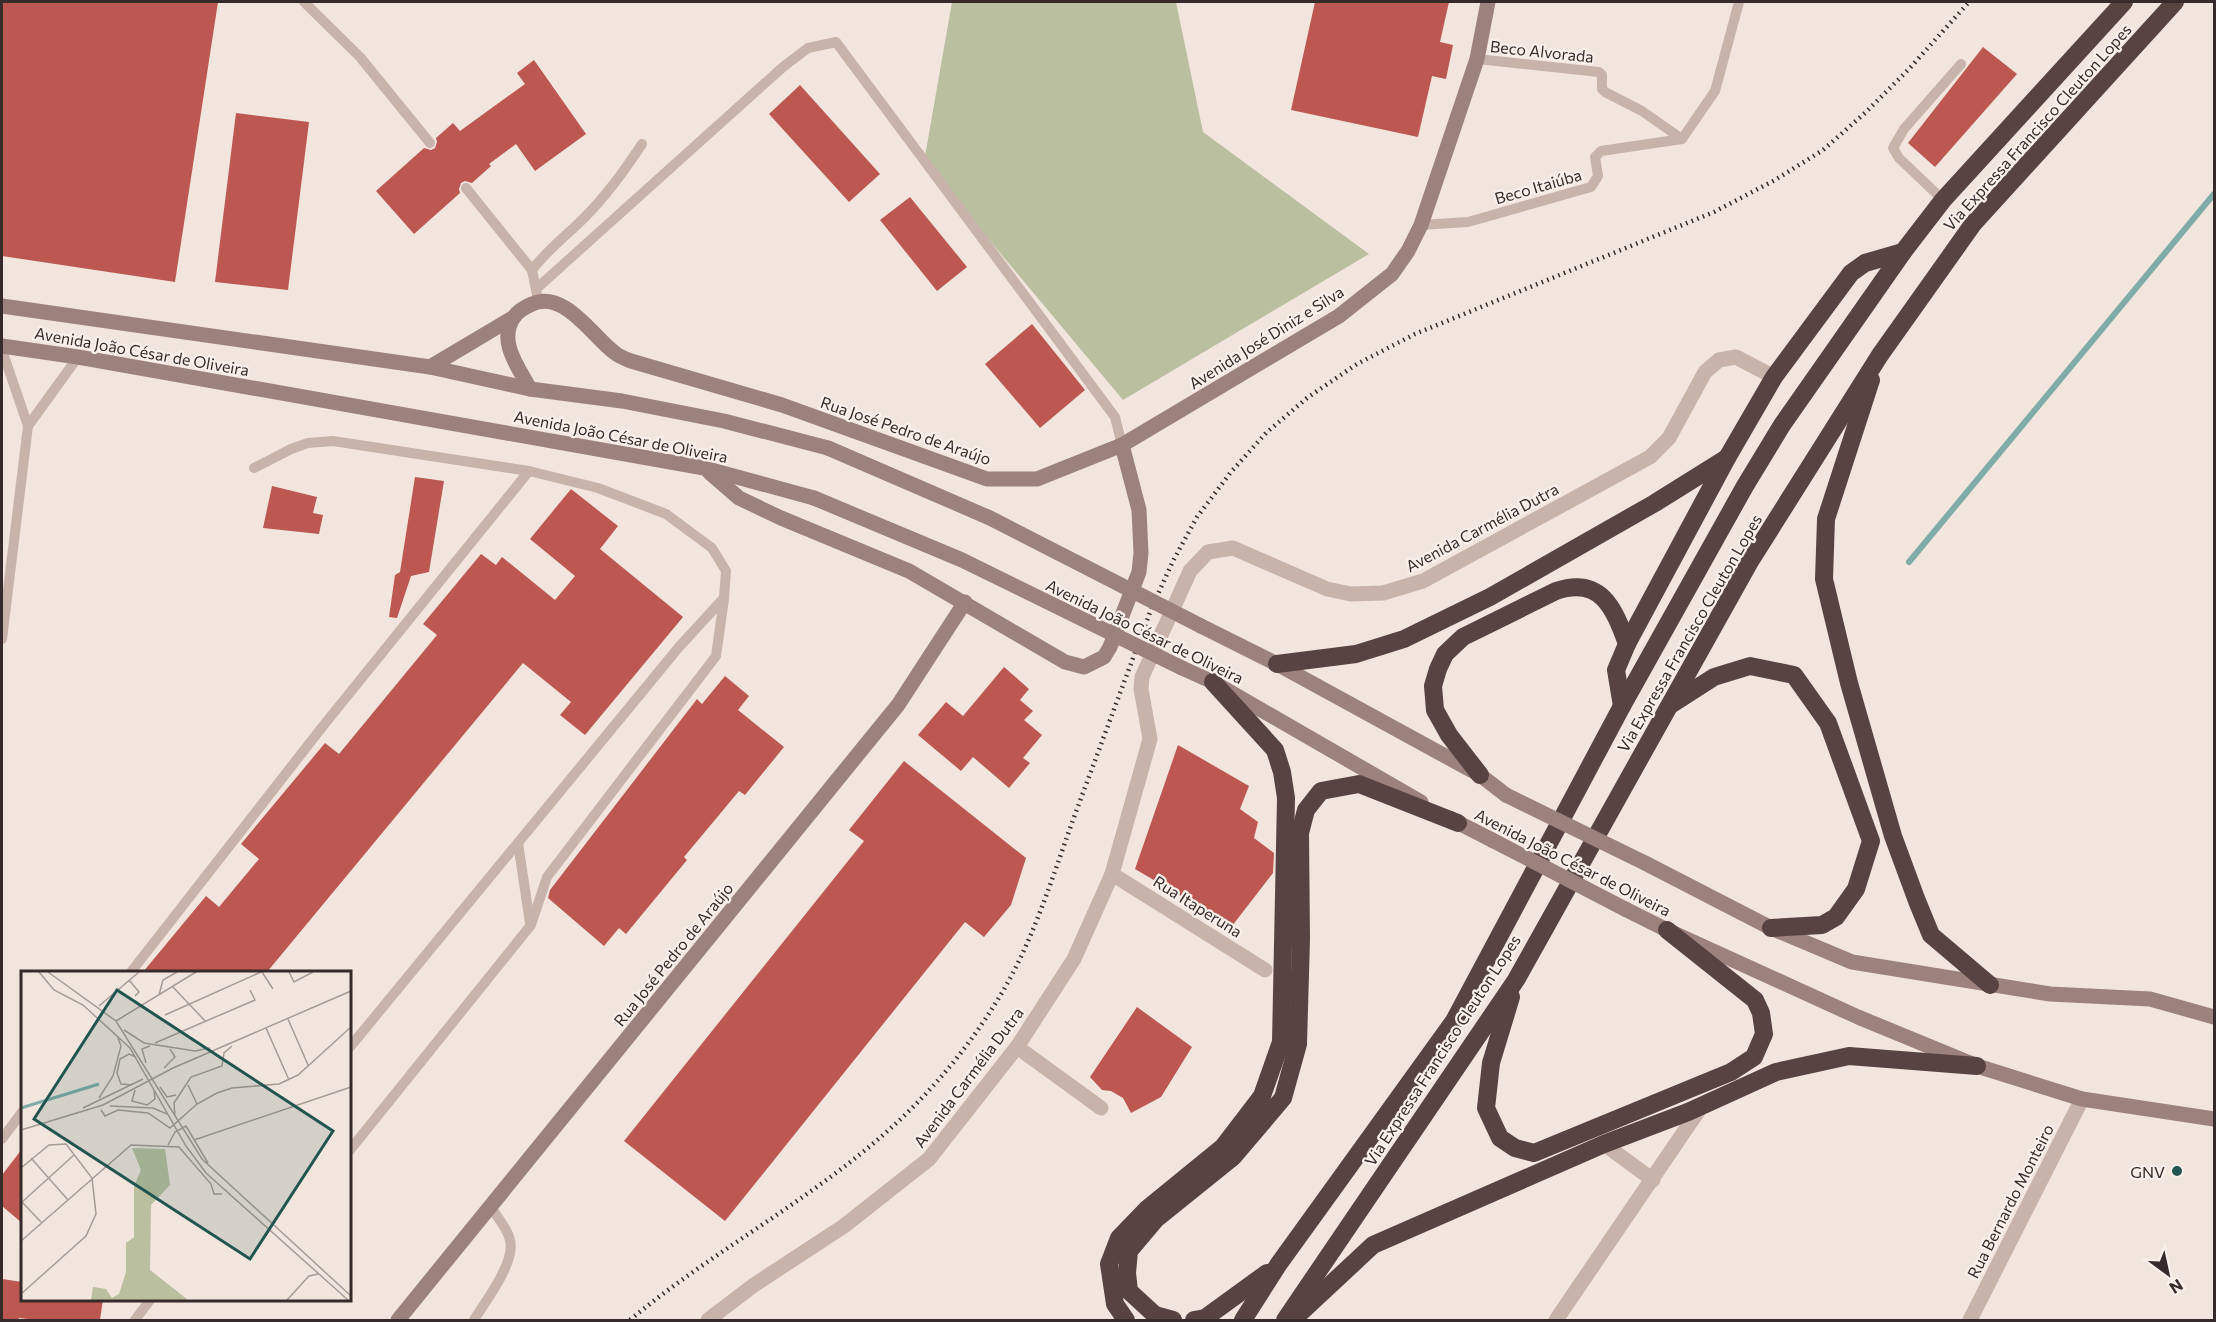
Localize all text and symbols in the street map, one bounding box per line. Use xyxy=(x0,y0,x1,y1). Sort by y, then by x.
street label: Via Expressa Francisco Cleuton Lopes xyxy=(1939,20,2135,234)
street label: Beco Alvorada xyxy=(1489,36,1595,66)
street label: Beco Itaiúba xyxy=(1492,165,1584,207)
street label: Avenida José Diniz e Silva xyxy=(1185,281,1347,393)
street label: Avenida João César de Oliveira xyxy=(33,323,251,379)
street label: Rua José Pedro de Araújo xyxy=(818,392,994,468)
street label: Avenida João César de Oliveira xyxy=(512,406,730,466)
street label: Avenida Carmélia Dutra xyxy=(1402,479,1562,575)
street label: Via Expressa Francisco Cleuton Lopes xyxy=(1613,511,1765,755)
street label: Avenida João César de Oliveira xyxy=(1043,575,1247,687)
street label: Avenida João César de Oliveira xyxy=(1472,804,1674,920)
street label: Rua Itaperuna xyxy=(1150,871,1246,941)
street label: Rua José Pedro de Araújo xyxy=(609,878,737,1030)
street label: Via Expressa Francisco Cleuton Lopes xyxy=(1360,931,1524,1169)
inset map xyxy=(21,971,351,1301)
street label: Avenida Carmélia Dutra xyxy=(909,1003,1027,1151)
street label: Rua Bernardo Monteiro xyxy=(1963,1121,2057,1281)
place label: GNV xyxy=(2130,1162,2165,1181)
marker: GNV xyxy=(2170,1164,2184,1178)
north arrow xyxy=(2138,1244,2198,1304)
text: N xyxy=(2166,1276,2187,1298)

